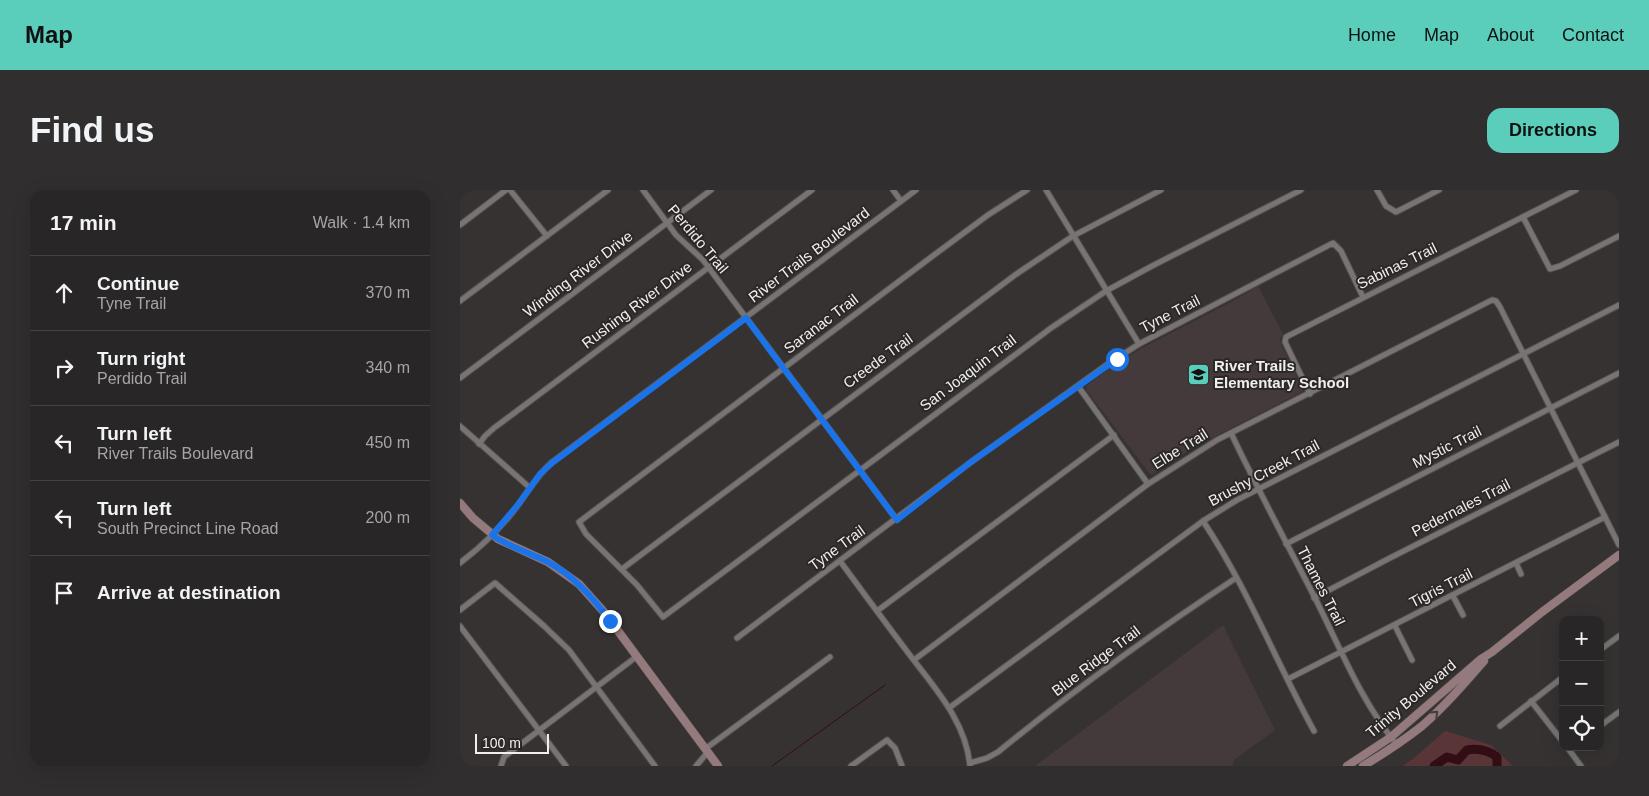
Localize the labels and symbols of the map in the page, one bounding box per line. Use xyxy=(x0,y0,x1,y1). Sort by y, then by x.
street label: Perdido Trail xyxy=(665,201,732,276)
street label: River Trails Boulevard xyxy=(745,204,872,306)
street label: Winding River Drive xyxy=(520,227,636,320)
street label: Sabinas Trail xyxy=(1354,239,1439,292)
street label: Rushing River Drive xyxy=(578,258,695,352)
street label: Saranac Trail xyxy=(780,290,861,357)
street label: Tyne Trail xyxy=(1137,291,1203,336)
street label: Creede Trail xyxy=(840,330,916,391)
street label: San Joaquin Trail xyxy=(916,331,1019,414)
route start xyxy=(1106,348,1129,371)
place label: River Trails Elementary School xyxy=(1214,357,1349,391)
school or university icon: River Trails Elementary School xyxy=(1186,363,1210,387)
street label: Mystic Trail xyxy=(1410,422,1484,471)
street label: Elbe Trail xyxy=(1149,425,1211,472)
street label: Brushy Creek Trail xyxy=(1205,436,1322,509)
street label: Pedernales Trail xyxy=(1409,475,1513,540)
street label: Tyne Trail xyxy=(805,522,868,574)
street label: Thames Trail xyxy=(1294,543,1349,628)
street label: Tigris Trail xyxy=(1406,564,1475,611)
route end xyxy=(599,610,622,633)
street label: Blue Ridge Trail xyxy=(1048,622,1143,699)
street label: Trinity Boulevard xyxy=(1362,656,1459,741)
one-way arrow xyxy=(1429,711,1438,720)
scale bar xyxy=(475,731,549,754)

